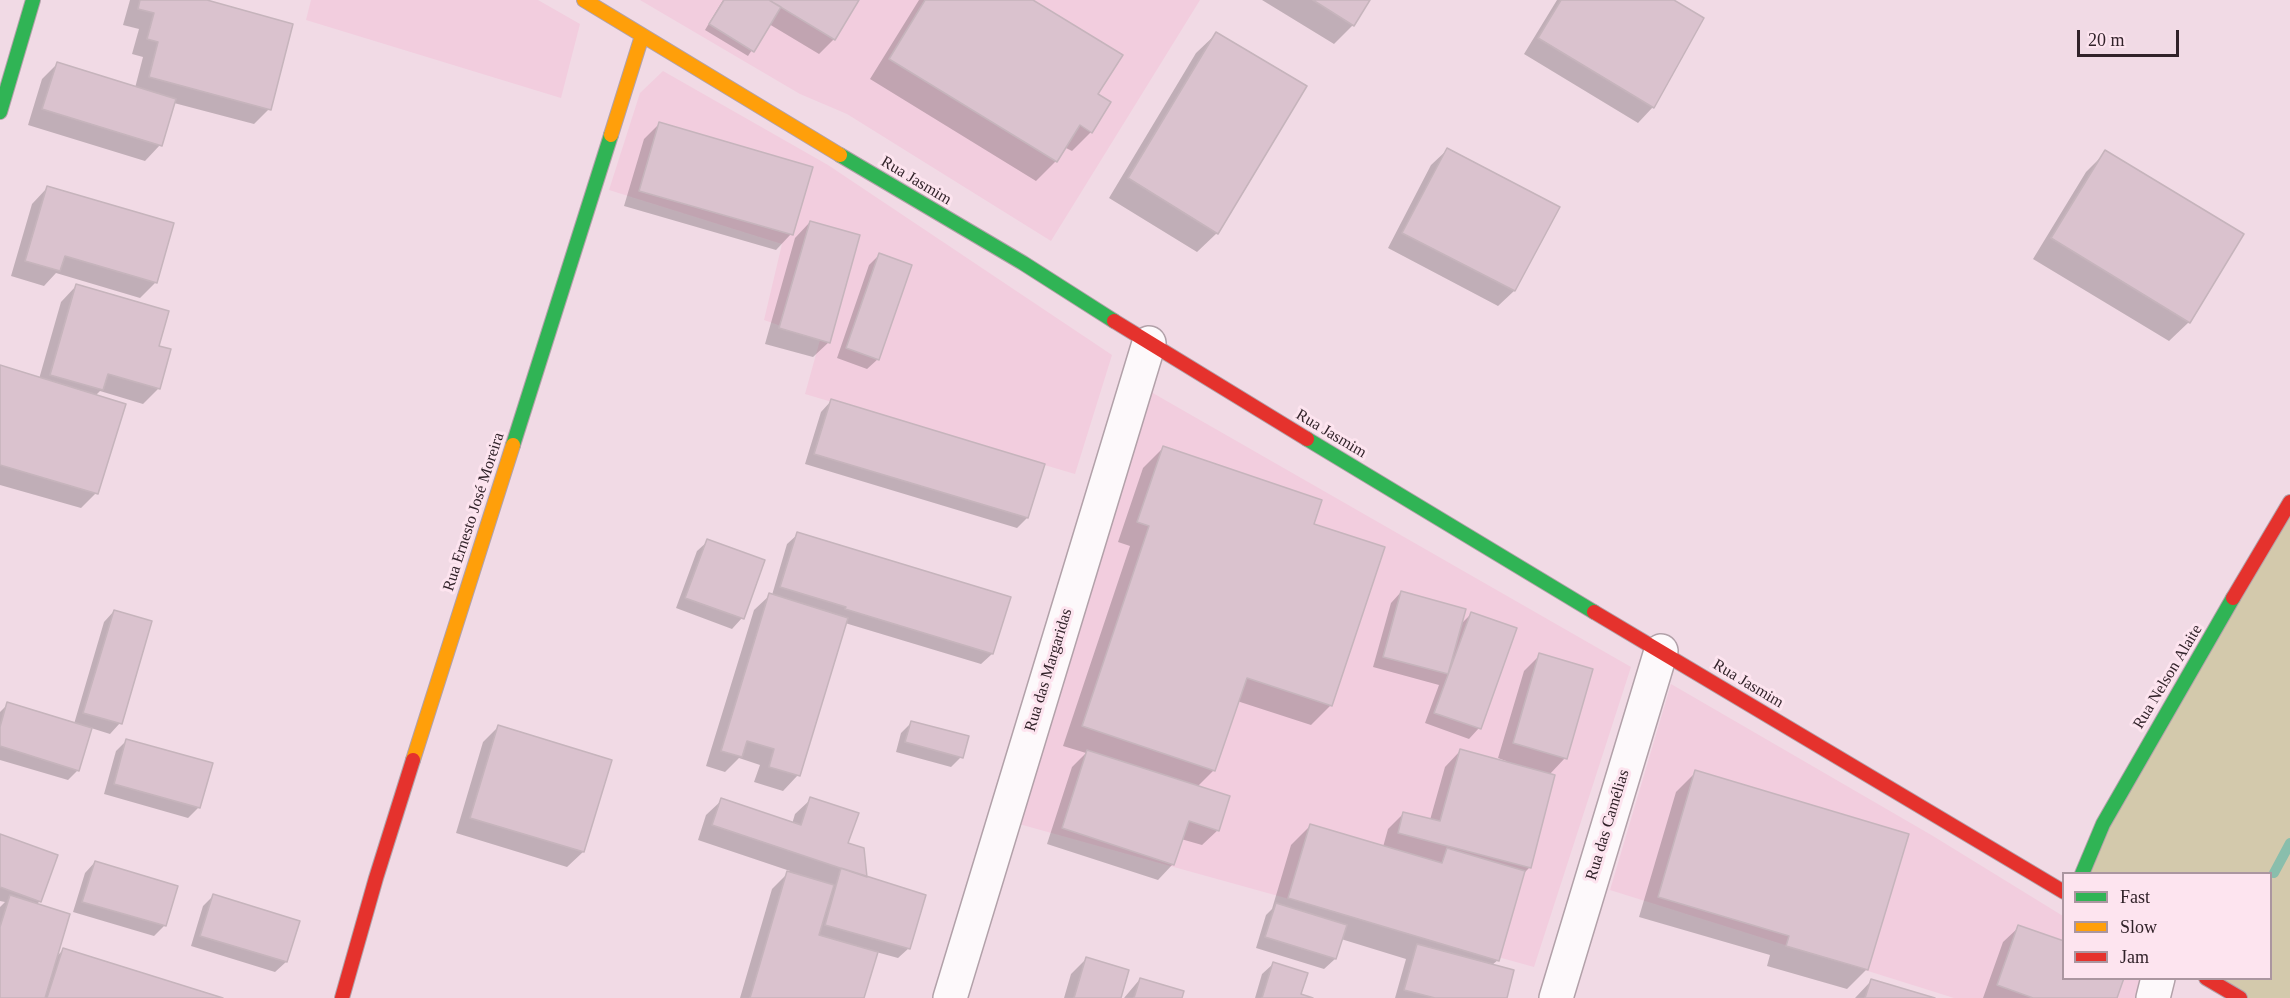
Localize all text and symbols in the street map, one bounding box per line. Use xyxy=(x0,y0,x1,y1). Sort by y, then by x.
scale bar xyxy=(2080,18,2182,56)
text: 20 m xyxy=(2088,30,2125,50)
street label: Rua Jasmim xyxy=(877,153,955,209)
street label: Rua Jasmim xyxy=(1292,406,1370,462)
street label: Rua Ernesto José Moreira xyxy=(439,430,509,594)
street label: Rua das Margaridas xyxy=(1021,606,1077,734)
street label: Rua Nelson Alaite xyxy=(2129,621,2207,733)
street label: Rua Jasmim xyxy=(1709,656,1787,712)
street label: Rua das Camélias xyxy=(1582,767,1634,883)
legend xyxy=(2062,872,2272,980)
text: Fast xyxy=(2120,887,2150,907)
text: Slow xyxy=(2120,917,2157,937)
text: Jam xyxy=(2120,947,2149,967)

